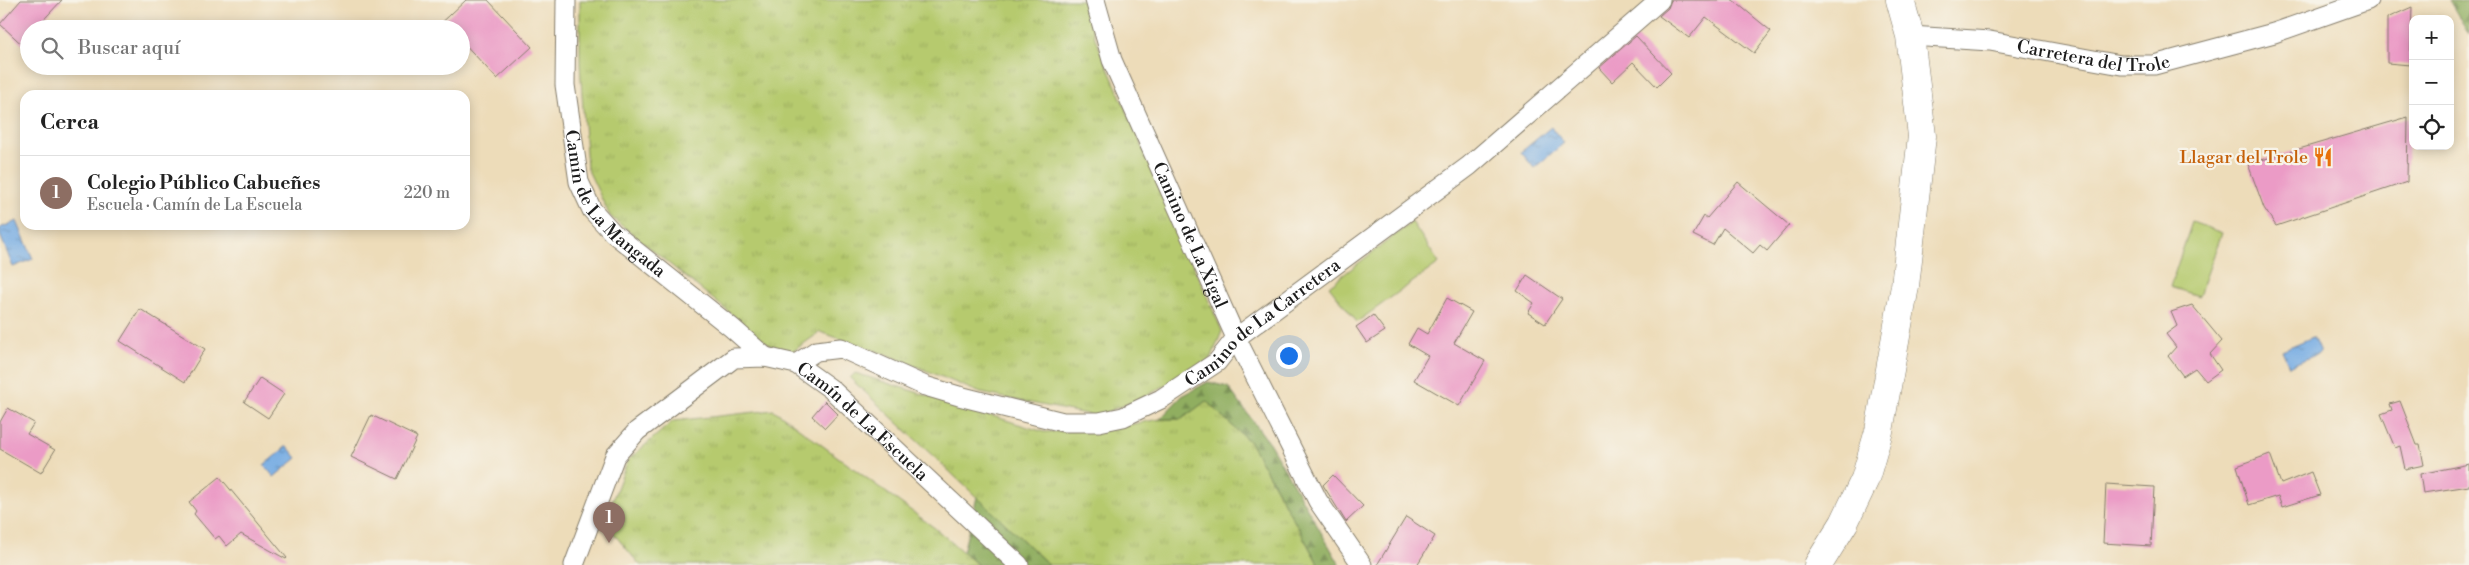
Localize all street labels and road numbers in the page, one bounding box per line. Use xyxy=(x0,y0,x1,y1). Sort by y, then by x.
street label: Carretera del Trole xyxy=(2015,35,2172,77)
street label: Camín de La Mangada xyxy=(560,128,671,283)
street label: Camino de La Xigal xyxy=(1147,158,1233,312)
street label: Camino de La Carretera xyxy=(1180,253,1346,392)
street label: Camín de La Escuela xyxy=(792,357,934,486)

